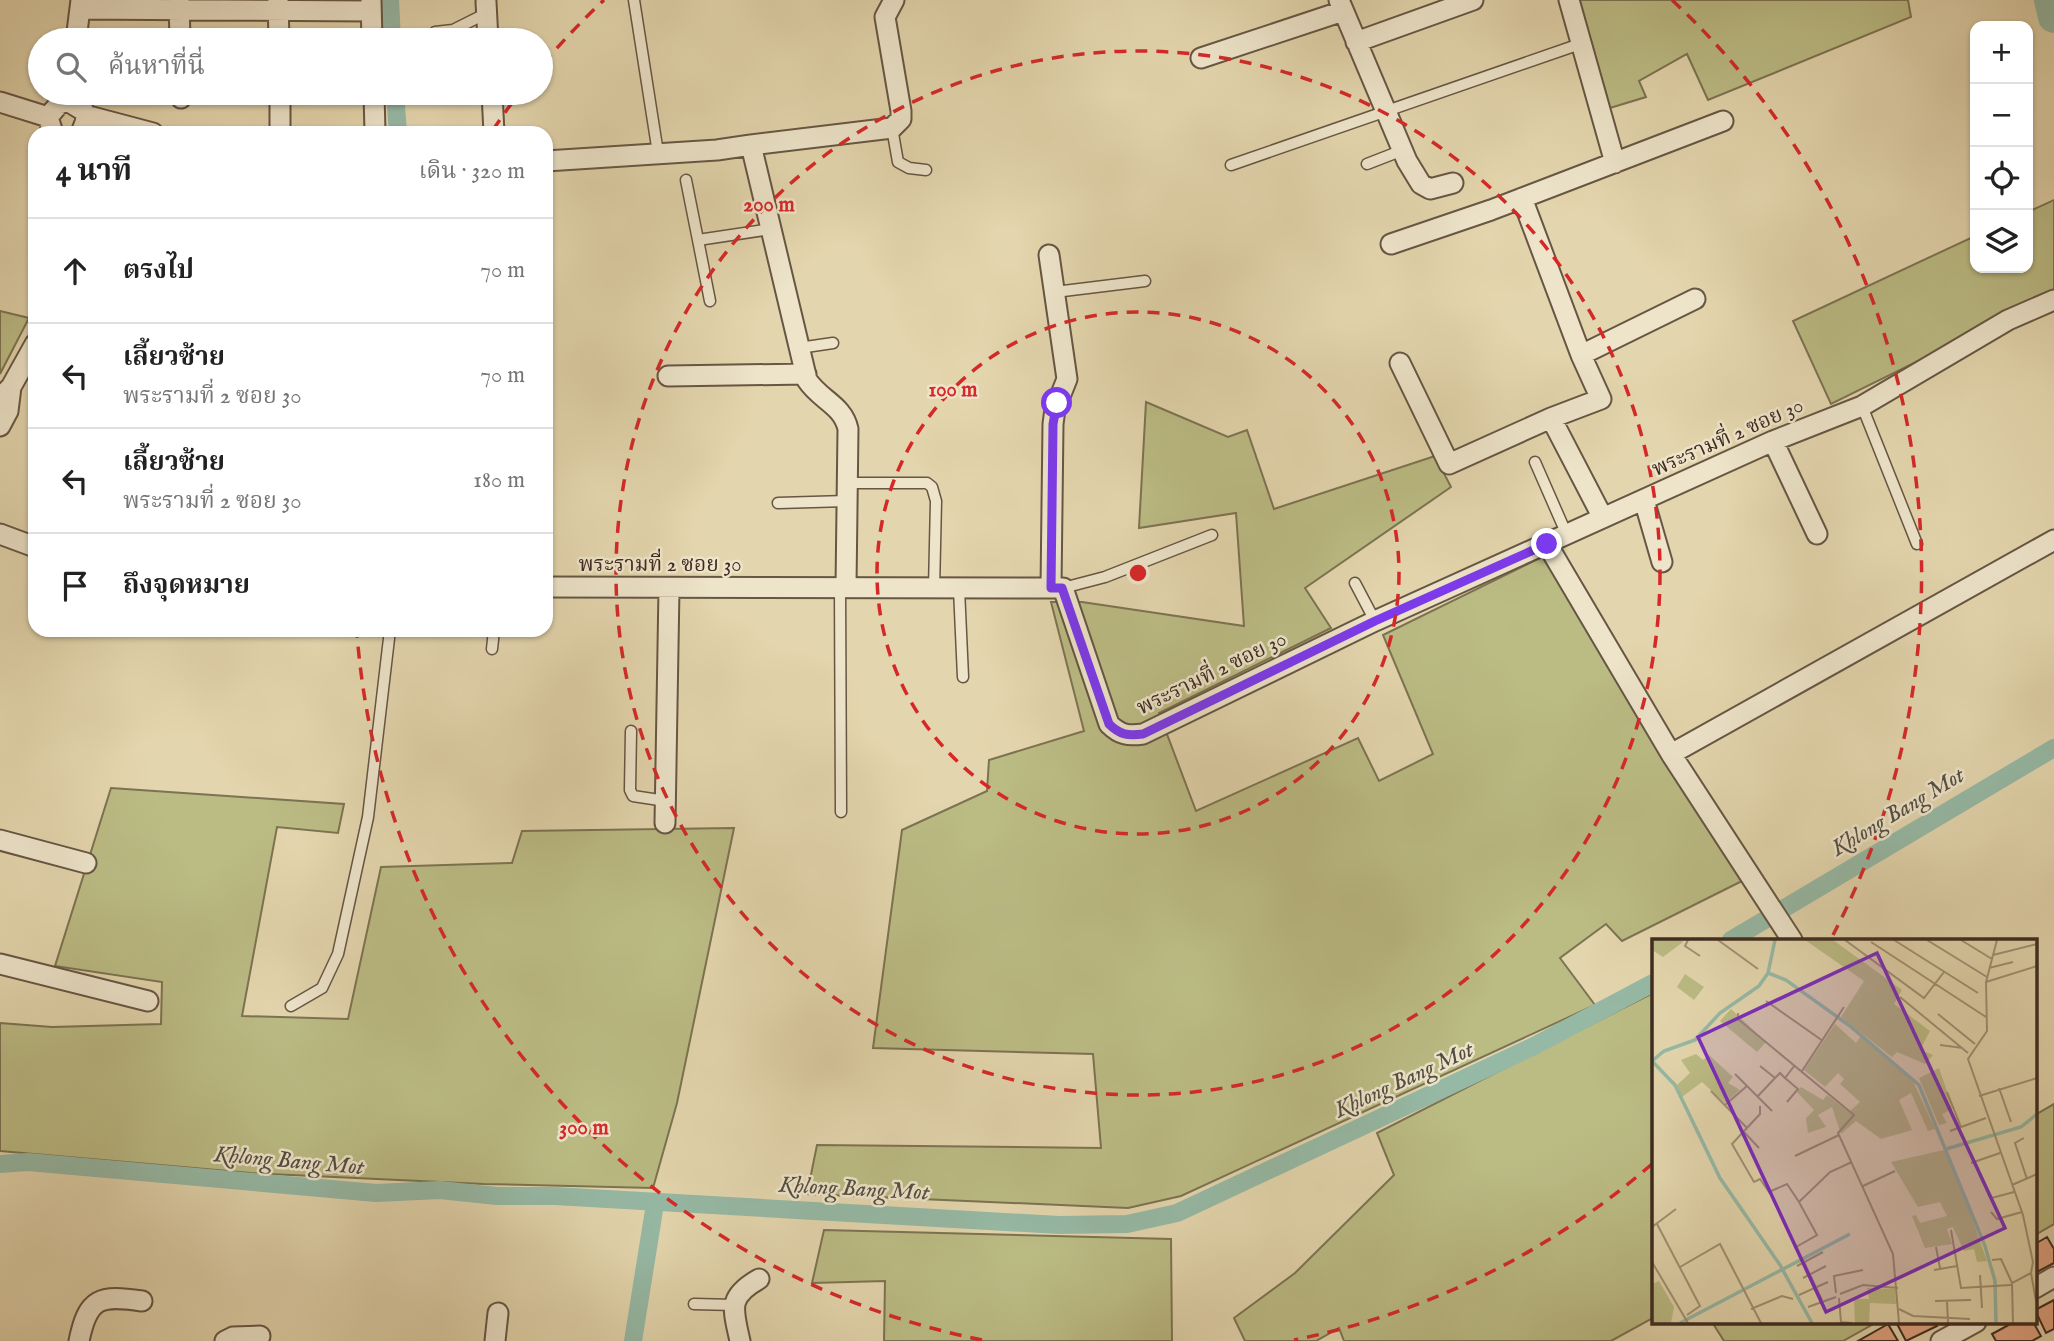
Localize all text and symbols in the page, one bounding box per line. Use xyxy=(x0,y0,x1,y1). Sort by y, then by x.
map controls xyxy=(1970,21,2033,273)
button: + xyxy=(1970,21,2033,84)
search box xyxy=(28,28,553,105)
icon: search xyxy=(52,48,90,86)
text: ค้นหาที่นี่ xyxy=(108,50,205,83)
button: − xyxy=(1970,84,2033,147)
button: locate xyxy=(1970,147,2033,210)
text: 4 นาที xyxy=(56,153,132,191)
text: เดิน · 320 m xyxy=(419,157,525,186)
text: 200 m xyxy=(743,192,795,219)
button: layers xyxy=(1970,210,2033,273)
icon: ahead xyxy=(56,252,94,290)
text: ตรงไป xyxy=(123,254,194,287)
text: 70 m xyxy=(480,256,525,285)
text: เลี้ยวซ้าย xyxy=(123,341,225,374)
icon: left xyxy=(56,357,94,395)
text: 70 m xyxy=(480,361,525,390)
text: 100 m xyxy=(928,377,978,404)
text: พระรามที่ 2 ซอย 30 xyxy=(123,382,302,411)
route start xyxy=(1041,387,1072,418)
street label: พระรามที่ 2 ซอย 30 xyxy=(1646,389,1808,484)
text: เลี้ยวซ้าย xyxy=(123,446,225,479)
icon: left xyxy=(56,462,94,500)
text: 180 m xyxy=(473,466,525,495)
text: พระรามที่ 2 ซอย 30 xyxy=(123,487,302,516)
route end xyxy=(1531,528,1562,559)
street label: พระรามที่ 2 ซอย 30 xyxy=(578,548,742,579)
centre of rings xyxy=(1126,561,1150,585)
icon: arrive xyxy=(56,567,94,605)
text: ถึงจุดหมาย xyxy=(123,569,250,602)
street label: พระรามที่ 2 ซอย 30 xyxy=(1131,623,1291,722)
water label: Khlong Bang Mot xyxy=(1825,760,1972,865)
inset map xyxy=(1652,939,2036,1324)
water label: Khlong Bang Mot xyxy=(1329,1034,1480,1126)
text: 300 m xyxy=(559,1115,609,1142)
water label: Khlong Bang Mot xyxy=(212,1140,367,1183)
water label: Khlong Bang Mot xyxy=(777,1171,931,1208)

